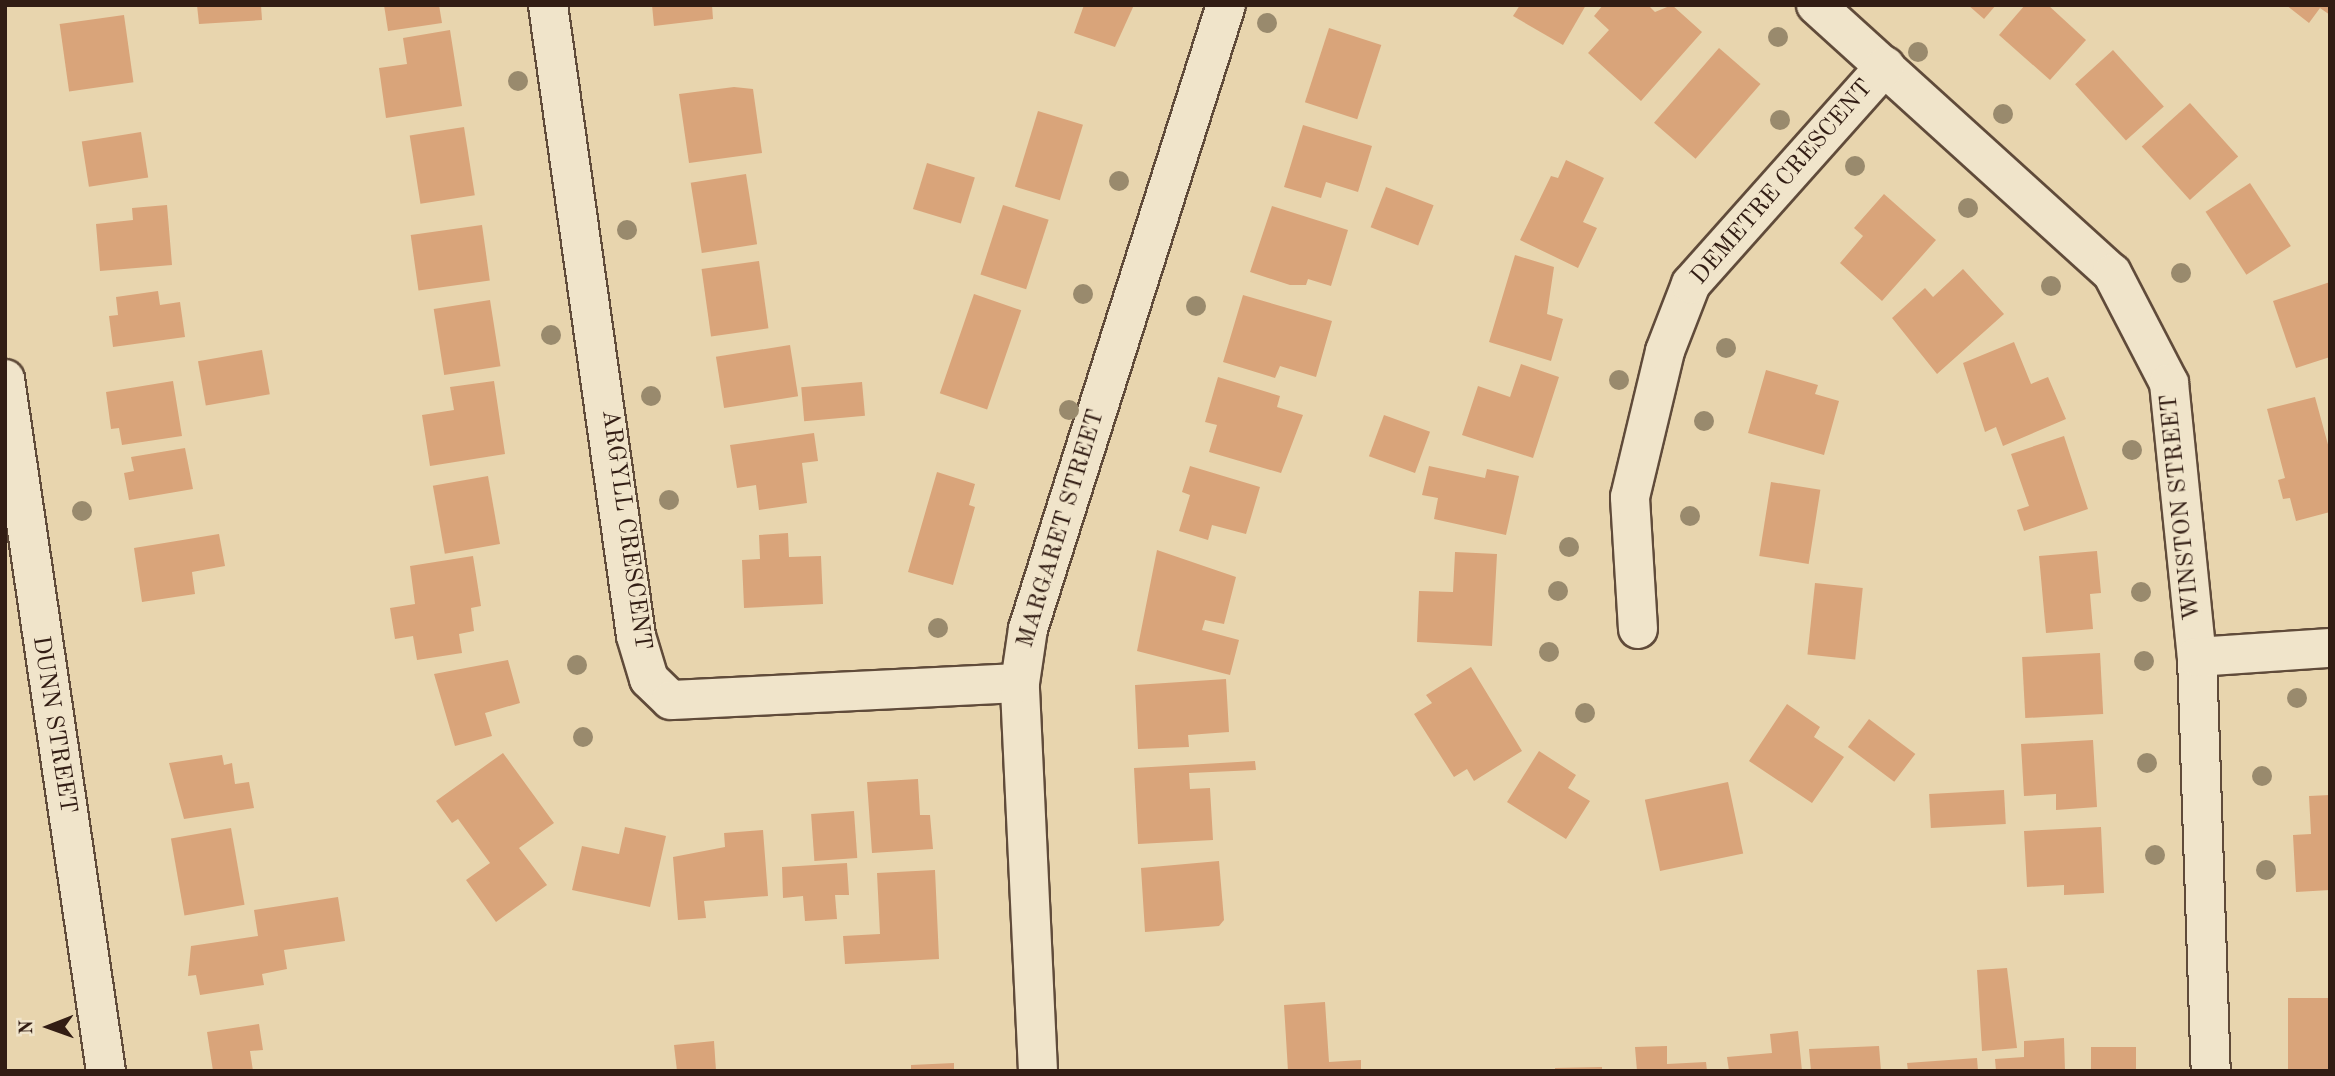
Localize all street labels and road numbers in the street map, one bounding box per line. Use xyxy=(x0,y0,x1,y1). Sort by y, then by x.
street label: DEMETRE CRESCENT xyxy=(1686,74,1880,292)
street label: WINSTON STREET xyxy=(2156,393,2208,621)
street label: MARGARET STREET xyxy=(1012,406,1112,652)
street label: ARGYLL CRESCENT xyxy=(594,408,656,652)
street label: DUNN STREET xyxy=(25,634,81,816)

